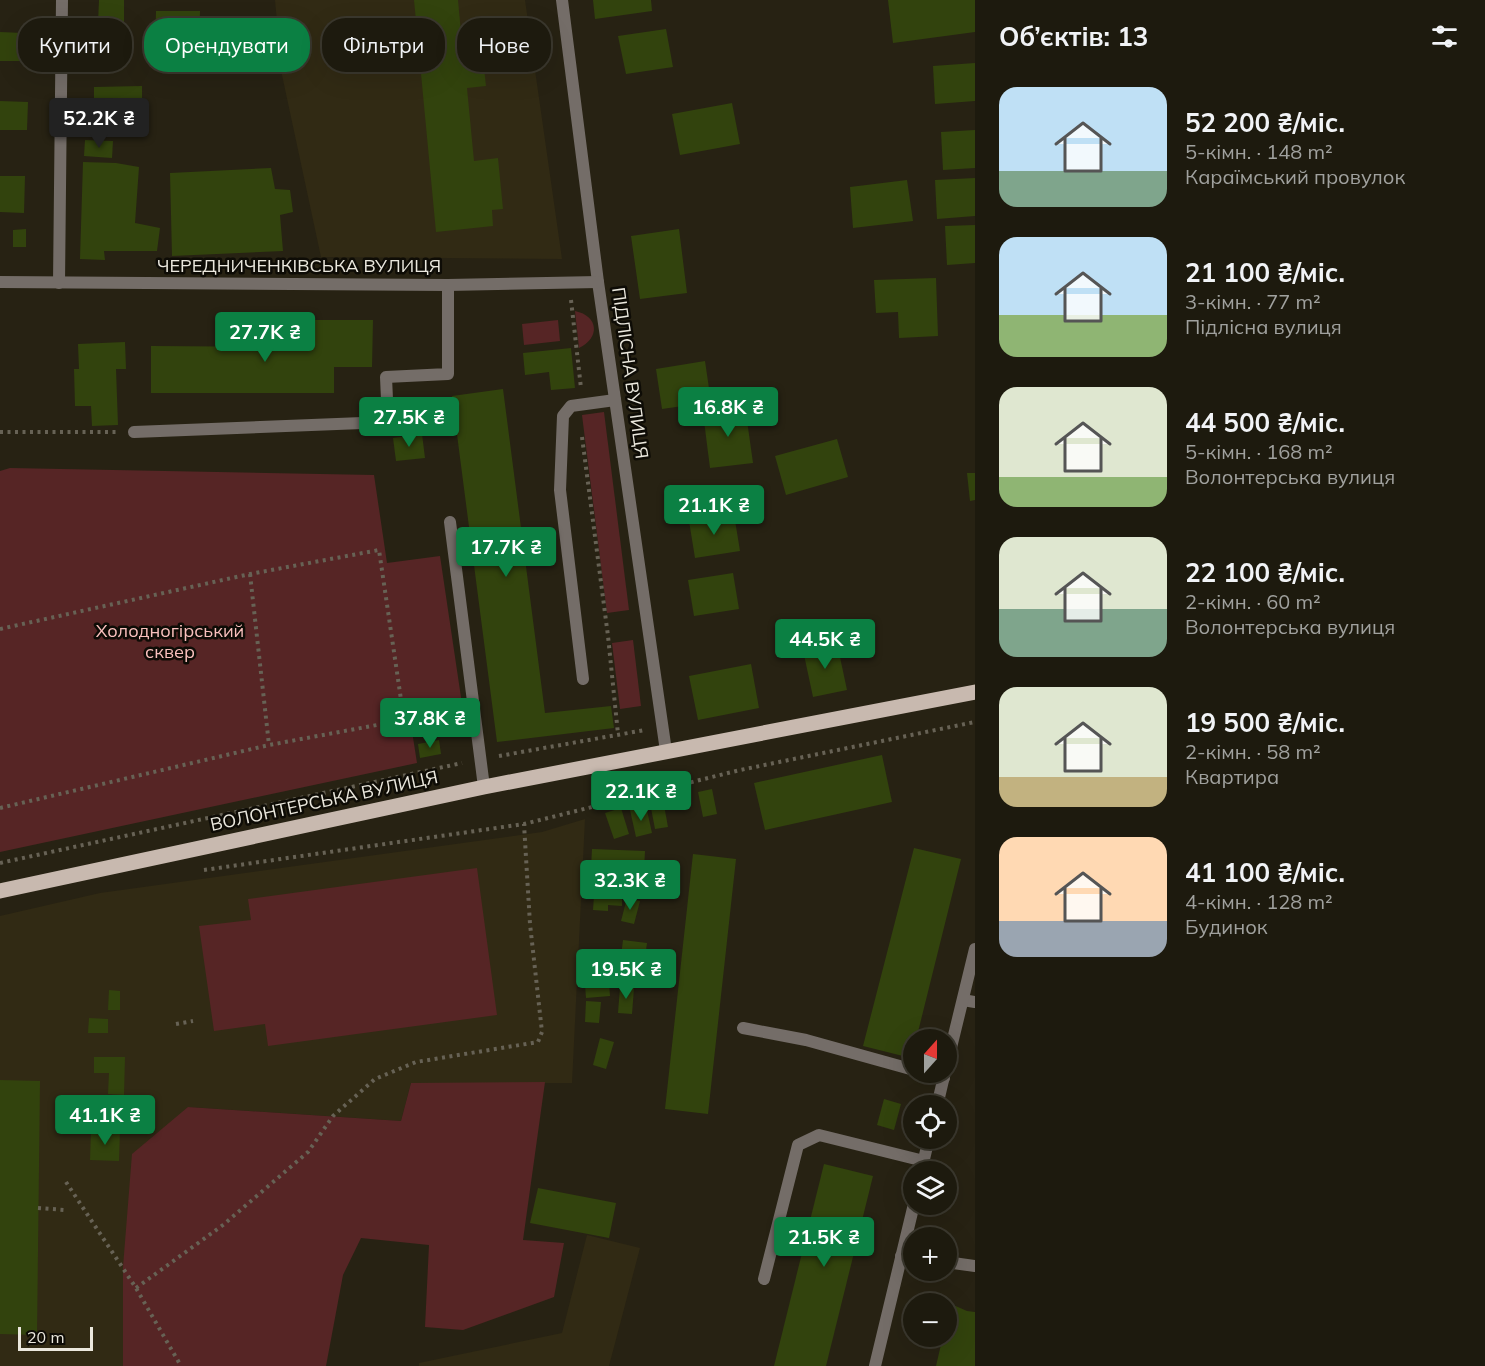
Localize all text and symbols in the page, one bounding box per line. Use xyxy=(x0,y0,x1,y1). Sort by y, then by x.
chip: Купити xyxy=(18,18,132,72)
chip: Орендувати xyxy=(144,18,310,72)
chip: Фільтри xyxy=(322,18,445,72)
chip: Нове xyxy=(457,18,551,72)
text: Об’єктів: 13 xyxy=(999,20,1148,53)
icon: filters xyxy=(1428,20,1461,53)
pin: 52.2K ₴ xyxy=(44,98,154,149)
text: 52.2K ₴ xyxy=(63,105,135,130)
text: 52 200 ₴/міс. xyxy=(1185,106,1345,139)
icon: home xyxy=(1047,111,1119,183)
text: 5-кімн. · 148 m² xyxy=(1185,139,1333,164)
text: Караїмський провулок xyxy=(1185,164,1405,189)
street label: ЧЕРЕДНИЧЕНКІВСЬКА ВУЛИЦЯ xyxy=(157,254,441,277)
text: 21 100 ₴/міс. xyxy=(1185,256,1345,289)
icon: home xyxy=(1047,261,1119,333)
street label: ПІДЛІСНА ВУЛИЦЯ xyxy=(607,286,654,460)
text: 3-кімн. · 77 m² xyxy=(1185,289,1321,314)
pin: 27.7K ₴ xyxy=(210,312,320,363)
text: Підлісна вулиця xyxy=(1185,314,1342,339)
text: 27.7K ₴ xyxy=(229,319,301,344)
pin: 16.8K ₴ xyxy=(673,387,783,438)
text: 16.8K ₴ xyxy=(692,394,764,419)
pin: 27.5K ₴ xyxy=(354,397,464,448)
text: 27.5K ₴ xyxy=(373,404,445,429)
text: 44 500 ₴/міс. xyxy=(1185,406,1345,439)
icon: home xyxy=(1047,411,1119,483)
text: 5-кімн. · 168 m² xyxy=(1185,439,1333,464)
text: Волонтерська вулиця xyxy=(1185,464,1395,489)
pin: 21.1K ₴ xyxy=(659,485,769,536)
text: 21.1K ₴ xyxy=(678,492,750,517)
pin: 17.7K ₴ xyxy=(451,527,561,578)
text: 17.7K ₴ xyxy=(470,534,542,559)
text: 22 100 ₴/міс. xyxy=(1185,556,1345,589)
icon: home xyxy=(1047,561,1119,633)
text: 2-кімн. · 60 m² xyxy=(1185,589,1321,614)
text: Волонтерська вулиця xyxy=(1185,614,1395,639)
park label: Холодногірський сквер xyxy=(96,619,244,663)
pin: 44.5K ₴ xyxy=(770,619,880,670)
text: 44.5K ₴ xyxy=(789,626,861,651)
pin: 37.8K ₴ xyxy=(375,698,485,749)
text: 37.8K ₴ xyxy=(394,705,466,730)
text: 19 500 ₴/міс. xyxy=(1185,706,1345,739)
icon: home xyxy=(1047,711,1119,783)
text: 2-кімн. · 58 m² xyxy=(1185,739,1321,764)
text: Квартира xyxy=(1185,764,1279,789)
street label: ВОЛОНТЕРСЬКА ВУЛИЦЯ xyxy=(208,765,440,836)
pin: 22.1K ₴ xyxy=(586,771,696,822)
text: 22.1K ₴ xyxy=(605,778,677,803)
text: 41 100 ₴/міс. xyxy=(1185,856,1345,889)
pin: 32.3K ₴ xyxy=(575,860,685,911)
icon: home xyxy=(1047,861,1119,933)
text: 32.3K ₴ xyxy=(594,867,666,892)
text: 4-кімн. · 128 m² xyxy=(1185,889,1333,914)
text: Будинок xyxy=(1185,914,1268,939)
pin: 19.5K ₴ xyxy=(571,949,681,1000)
text: 19.5K ₴ xyxy=(590,956,662,981)
north arrow xyxy=(903,1029,957,1083)
map controls xyxy=(903,1029,957,1347)
pin: 41.1K ₴ xyxy=(50,1095,160,1146)
button: locate xyxy=(903,1095,957,1149)
text: 41.1K ₴ xyxy=(69,1102,141,1127)
button: layers xyxy=(903,1161,957,1215)
pin: 21.5K ₴ xyxy=(769,1217,879,1268)
text: 21.5K ₴ xyxy=(788,1224,860,1249)
button: + xyxy=(903,1227,957,1281)
button: − xyxy=(903,1293,957,1347)
scale bar xyxy=(18,1324,93,1352)
text: 20 m xyxy=(27,1327,64,1347)

